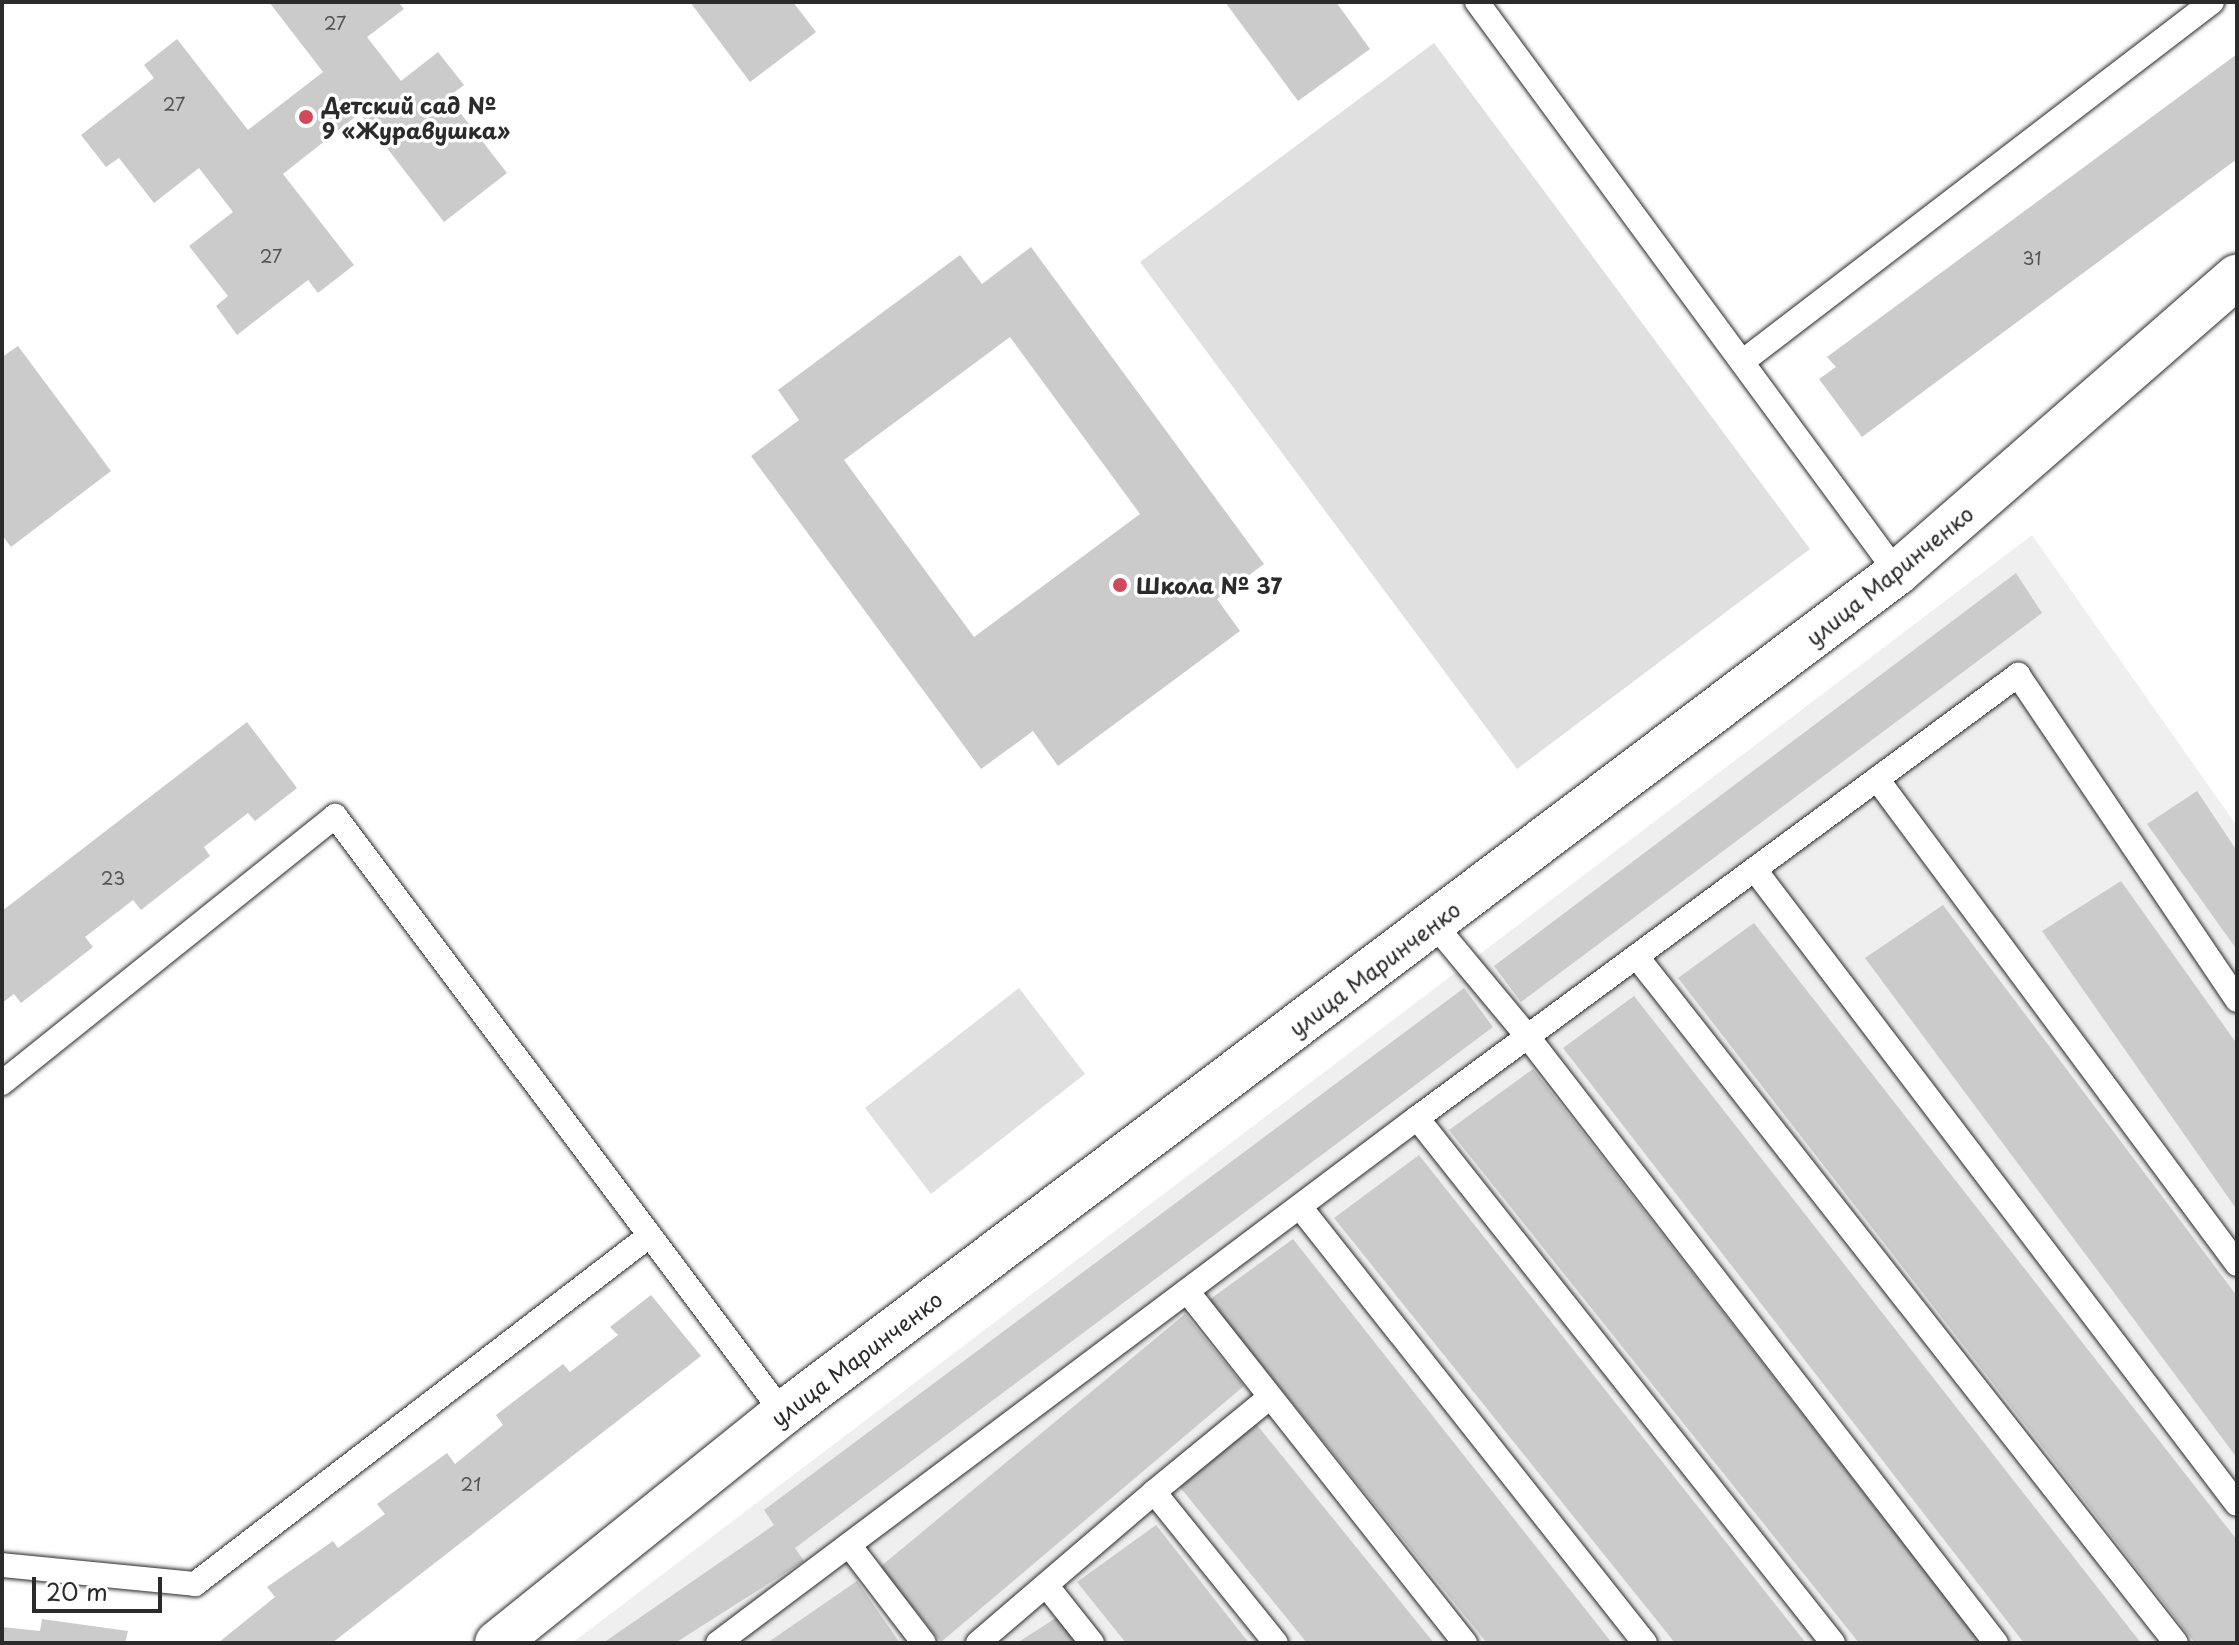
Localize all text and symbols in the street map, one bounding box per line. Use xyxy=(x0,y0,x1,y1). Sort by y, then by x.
house number: 27 xyxy=(324,12,346,34)
place label: Детский сад № 9 «Журавушка» xyxy=(322,91,511,142)
house number: 27 xyxy=(163,93,185,115)
marker: Детский сад № 9 «Журавушка» xyxy=(297,108,315,126)
house number: 27 xyxy=(260,245,282,267)
house number: 31 xyxy=(2023,247,2041,269)
street label: улица Маринченко xyxy=(1800,499,1978,651)
place label: Школа № 37 xyxy=(1136,572,1283,598)
marker: Школа № 37 xyxy=(1111,576,1129,594)
house number: 23 xyxy=(101,867,125,889)
street label: улица Маринченко xyxy=(1283,895,1465,1041)
street label: улица Маринченко xyxy=(765,1285,947,1431)
house number: 21 xyxy=(461,1473,481,1495)
scale bar xyxy=(36,1561,166,1611)
text: 20 m xyxy=(46,1573,108,1609)

